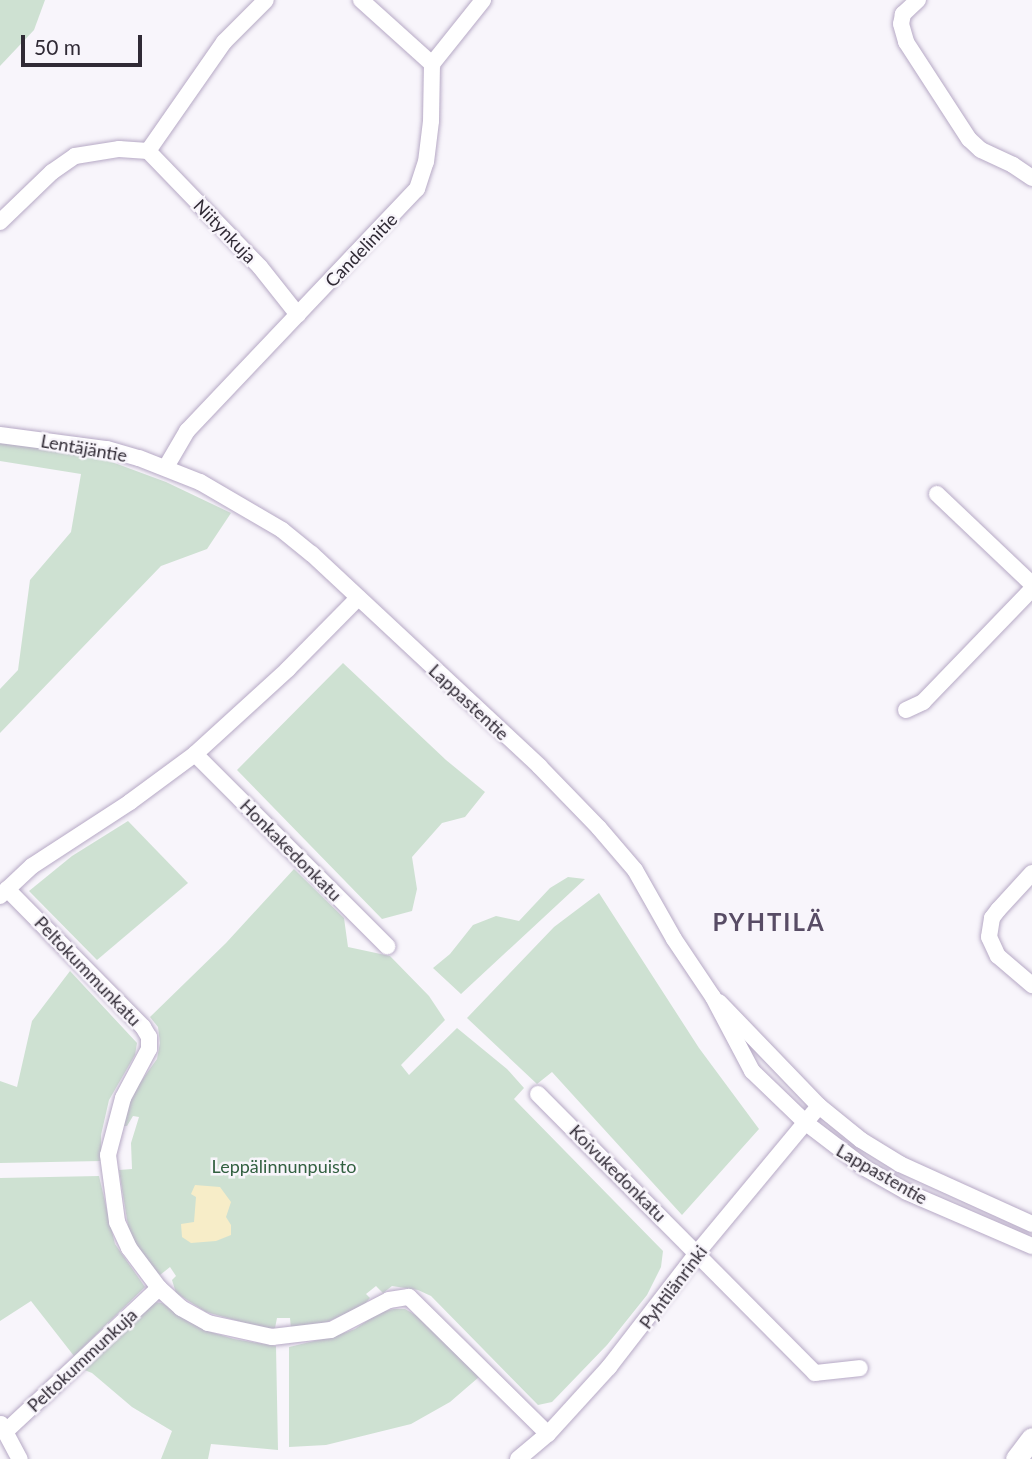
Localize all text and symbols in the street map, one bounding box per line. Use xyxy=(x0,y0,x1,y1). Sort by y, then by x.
scale bar xyxy=(24,21,145,65)
text: 50 m xyxy=(34,34,81,59)
street label: Niitynkuja xyxy=(189,195,261,267)
street label: Candelinitie xyxy=(321,209,401,291)
street label: Lentäjäntie xyxy=(39,430,129,466)
street label: Lappastentie xyxy=(425,659,513,745)
street label: Honkakedonkatu xyxy=(236,795,346,905)
district label: PYHTILÄ xyxy=(713,908,825,936)
street label: Peltokummunkatu xyxy=(30,912,146,1030)
street label: Koivukedonkatu xyxy=(565,1120,671,1226)
street label: Lappastentie xyxy=(833,1139,931,1209)
park label: Leppälinnunpuisto xyxy=(212,1155,356,1177)
street label: Pyhtilänrinki xyxy=(635,1241,711,1333)
street label: Peltokummunkuja xyxy=(23,1304,141,1416)

